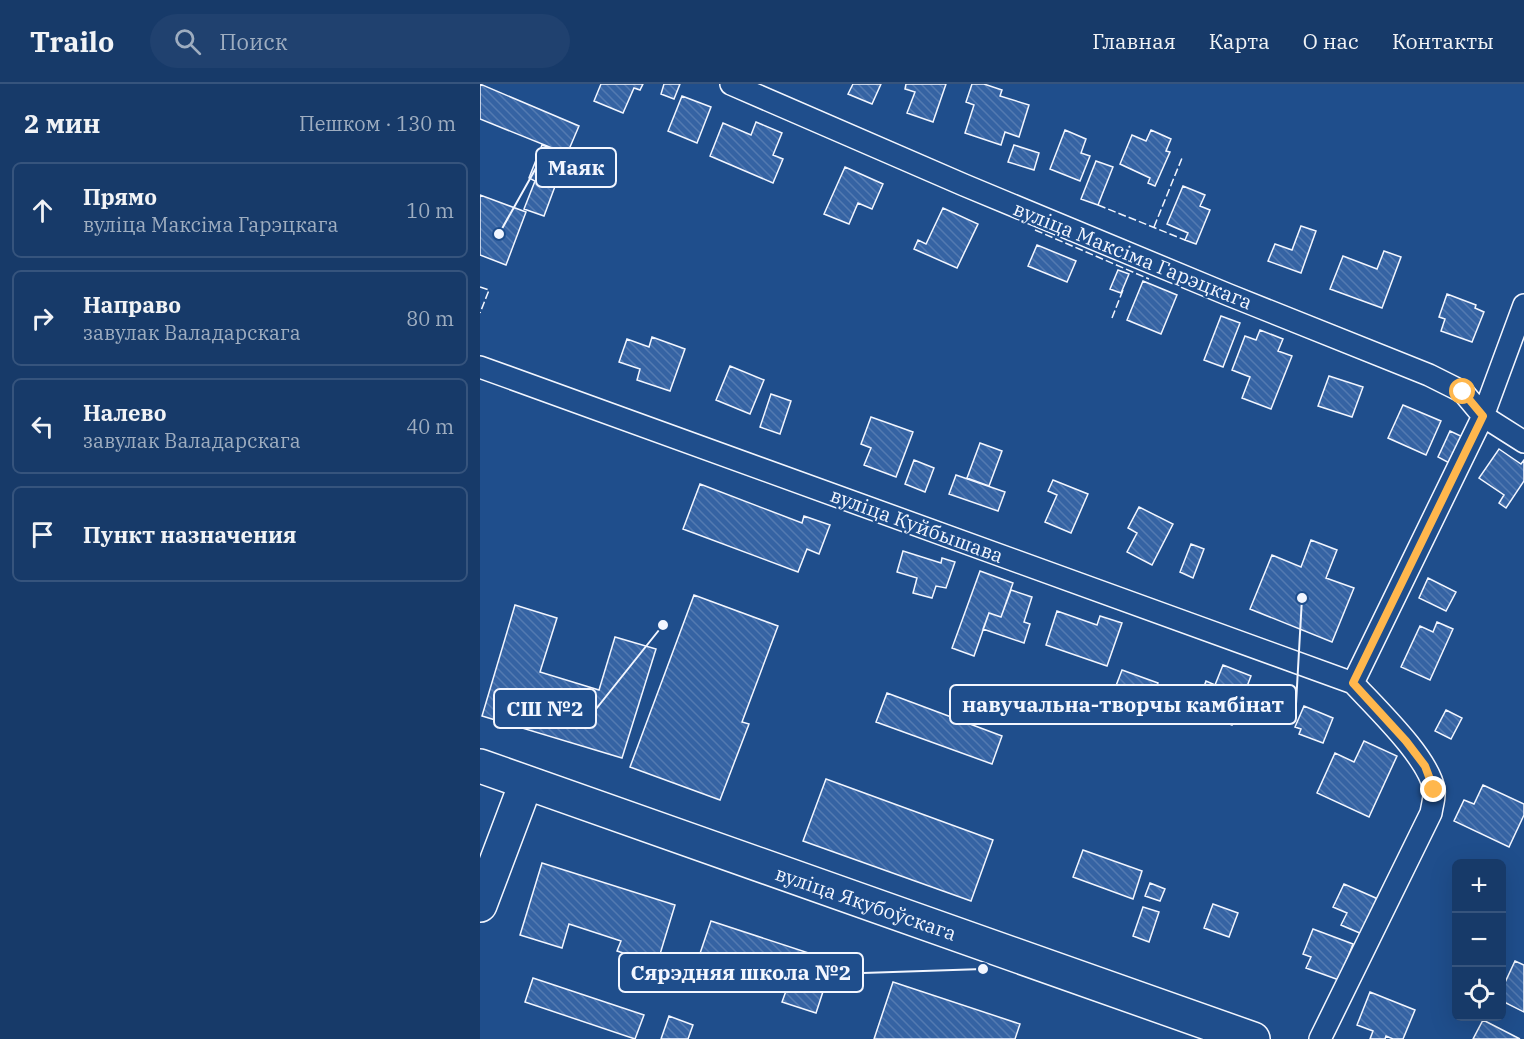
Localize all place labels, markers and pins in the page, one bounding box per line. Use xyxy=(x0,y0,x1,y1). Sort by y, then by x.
callout: Маяк xyxy=(536,148,616,187)
callout: навучальна-творчы камбінат xyxy=(950,685,1296,724)
callout: СШ №2 xyxy=(494,689,596,728)
callout: Сярэдняя школа №2 xyxy=(619,953,863,992)

